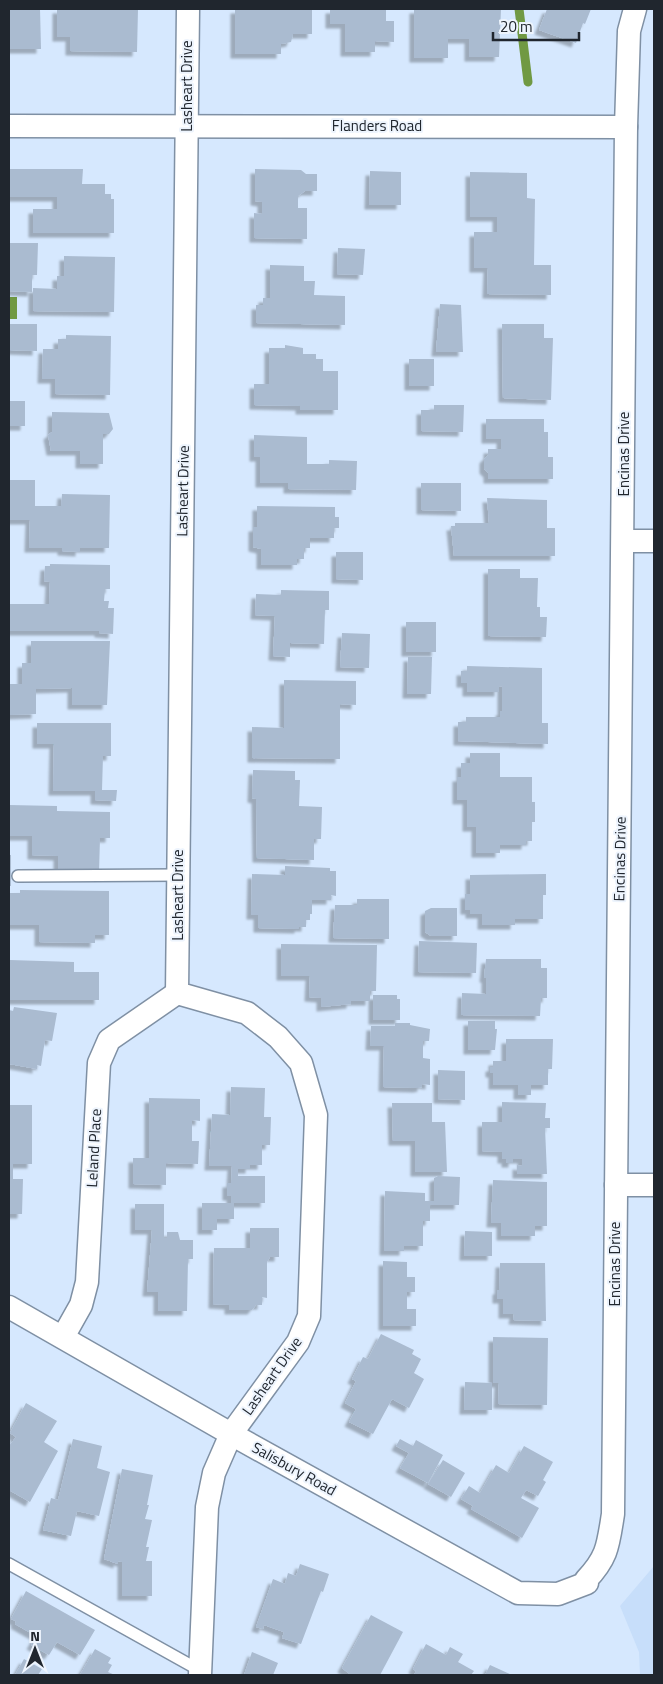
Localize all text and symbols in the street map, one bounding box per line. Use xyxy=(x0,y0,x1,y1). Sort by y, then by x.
scale bar xyxy=(493,10,579,42)
text: 20 m xyxy=(500,15,533,38)
street label: Lasheart Drive xyxy=(175,40,198,132)
street label: Flanders Road xyxy=(332,114,422,137)
street label: Encinas Drive xyxy=(612,412,635,496)
street label: Lasheart Drive xyxy=(170,445,195,537)
street label: Encinas Drive xyxy=(607,816,632,902)
street label: Lasheart Drive xyxy=(166,849,189,941)
street label: Leland Place xyxy=(80,1108,107,1188)
street label: Encinas Drive xyxy=(603,1222,626,1306)
street label: Lasheart Drive xyxy=(236,1332,307,1420)
street label: Salisbury Road xyxy=(248,1436,341,1501)
north arrow xyxy=(10,1624,60,1674)
text: N xyxy=(30,1625,40,1646)

